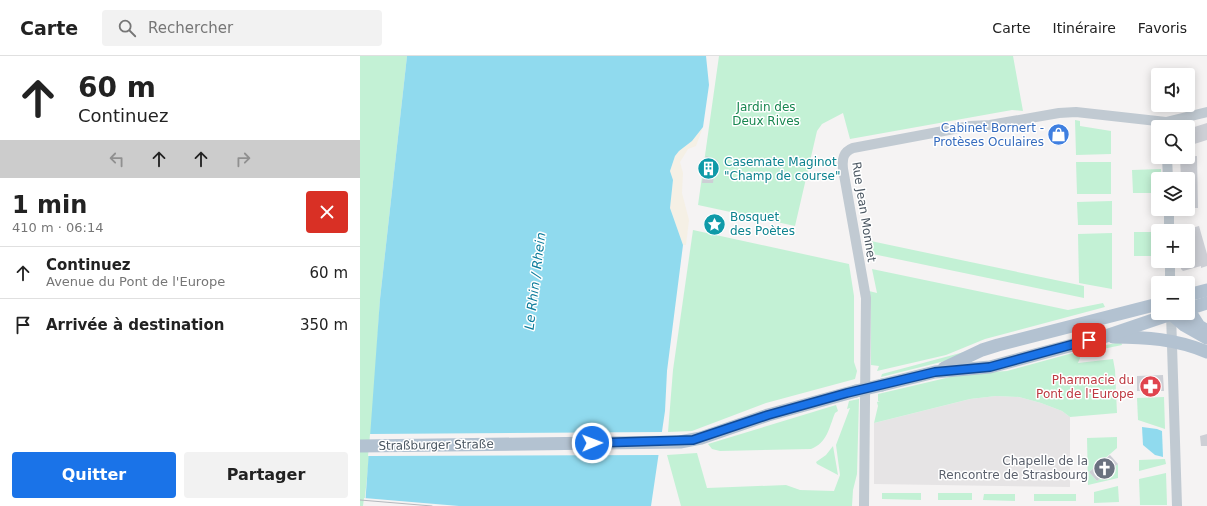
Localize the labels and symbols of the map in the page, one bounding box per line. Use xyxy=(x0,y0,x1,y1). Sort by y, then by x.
park label: Jardin des Deux Rives xyxy=(732,100,800,128)
place label: Cabinet Bornert - Protèses Oculaires xyxy=(933,121,1044,149)
shop icon: Cabinet Bornert - Protèses Oculaires xyxy=(1046,122,1072,148)
place label: Casemate Maginot "Champ de course" xyxy=(724,155,840,183)
building icon: Casemate Maginot "Champ de course" xyxy=(696,156,722,182)
street label: Rue Jean Monnet xyxy=(849,161,879,263)
place label: Bosquet des Poètes xyxy=(730,210,795,238)
place icon: Bosquet des Poètes xyxy=(701,211,727,237)
water label: Le Rhin / Rhein xyxy=(522,231,548,331)
pin xyxy=(1072,323,1106,357)
place label: Pharmacie du Pont de l'Europe xyxy=(1036,373,1134,401)
pharmacy icon: Pharmacie du Pont de l'Europe xyxy=(1137,374,1163,400)
position arrow xyxy=(571,422,613,464)
street label: Straßburger Straße xyxy=(378,437,494,453)
place label: Chapelle de la Rencontre de Strasbourg xyxy=(939,454,1088,482)
church icon: Chapelle de la Rencontre de Strasbourg xyxy=(1091,455,1117,481)

